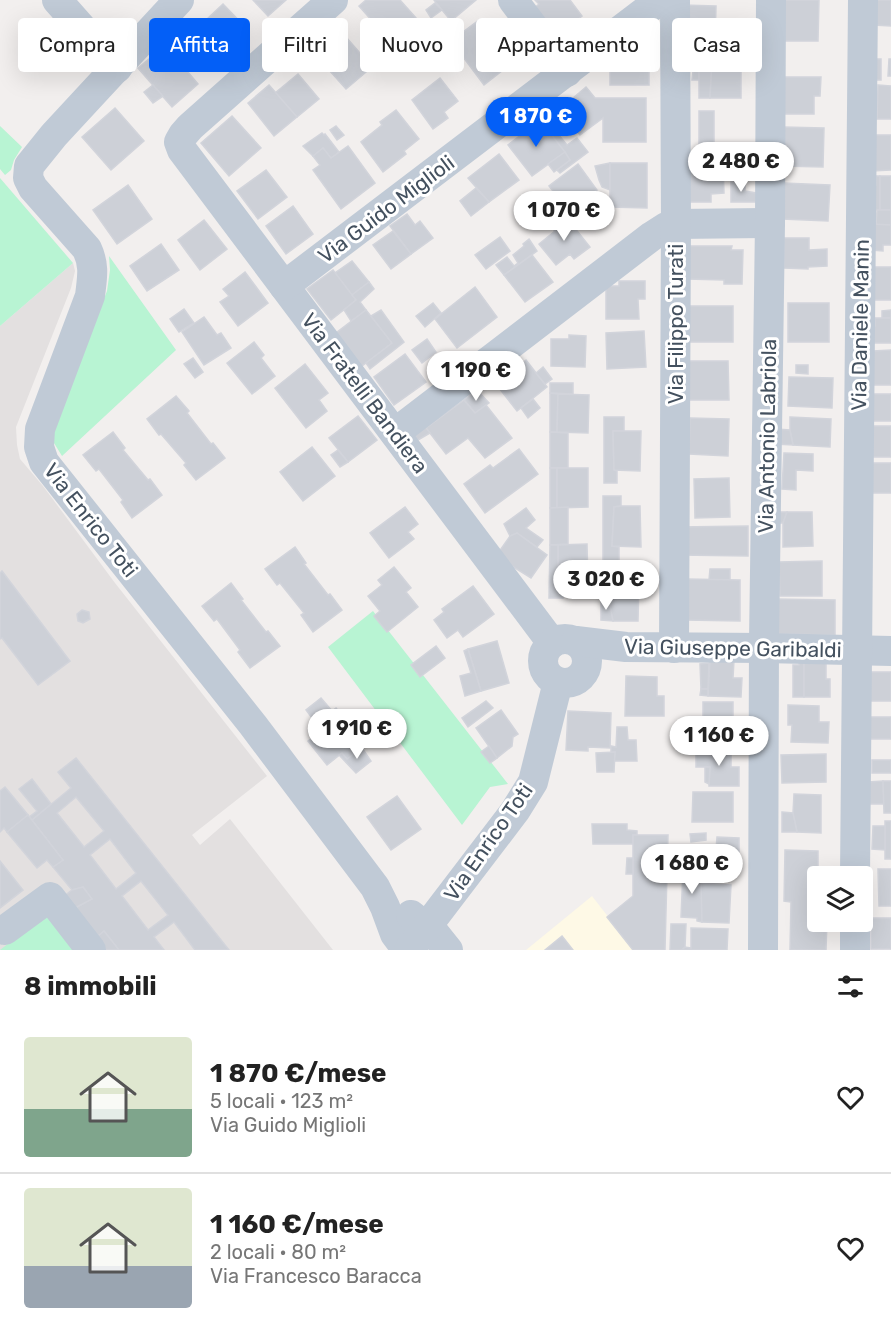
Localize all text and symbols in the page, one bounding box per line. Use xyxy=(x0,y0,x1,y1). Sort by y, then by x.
chip: Compra xyxy=(18,18,137,72)
chip: Affitta xyxy=(149,18,250,72)
chip: Filtri xyxy=(262,18,348,72)
chip: Nuovo xyxy=(360,18,464,72)
chip: Appartamento xyxy=(476,18,660,72)
chip: Casa xyxy=(672,18,762,72)
pin: 1 870 € xyxy=(481,97,591,148)
text: 1 870 € xyxy=(500,104,572,128)
pin: 2 480 € xyxy=(686,142,796,193)
text: 2 480 € xyxy=(702,149,780,173)
street label: Via Guido Miglioli xyxy=(313,150,459,268)
pin: 1 070 € xyxy=(509,191,619,242)
text: 1 070 € xyxy=(528,198,600,222)
street label: Via Daniele Manin xyxy=(846,239,874,411)
street label: Via Filippo Turati xyxy=(663,244,688,404)
street label: Via Fratelli Bandiera xyxy=(297,308,433,478)
street label: Via Antonio Labriola xyxy=(753,338,781,534)
pin: 1 190 € xyxy=(421,351,531,402)
text: 1 190 € xyxy=(441,358,511,382)
street label: Via Enrico Toti xyxy=(39,458,143,582)
pin: 3 020 € xyxy=(551,560,661,611)
text: 3 020 € xyxy=(567,567,645,591)
street label: Via Giuseppe Garibaldi xyxy=(624,634,842,662)
pin: 1 910 € xyxy=(302,709,412,760)
text: 1 910 € xyxy=(322,716,392,740)
pin: 1 160 € xyxy=(664,716,774,767)
text: 1 160 € xyxy=(684,723,754,747)
street label: Via Enrico Toti xyxy=(438,778,538,906)
pin: 1 680 € xyxy=(637,844,747,895)
text: 1 680 € xyxy=(655,851,729,875)
map controls xyxy=(807,866,873,932)
button: layers xyxy=(807,866,873,932)
icon: filters xyxy=(834,970,867,1003)
text: 8 immobili xyxy=(24,971,157,1002)
text: 1 870 €/mese xyxy=(210,1058,386,1089)
icon: home xyxy=(72,1061,144,1133)
icon: heart xyxy=(834,1081,867,1114)
text: 5 locali · 123 m² xyxy=(210,1089,353,1113)
text: Via Guido Miglioli xyxy=(210,1113,366,1137)
text: 1 160 €/mese xyxy=(210,1209,384,1240)
icon: home xyxy=(72,1212,144,1284)
icon: heart xyxy=(834,1232,867,1265)
text: 2 locali · 80 m² xyxy=(210,1240,346,1264)
text: Via Francesco Baracca xyxy=(210,1264,422,1288)

